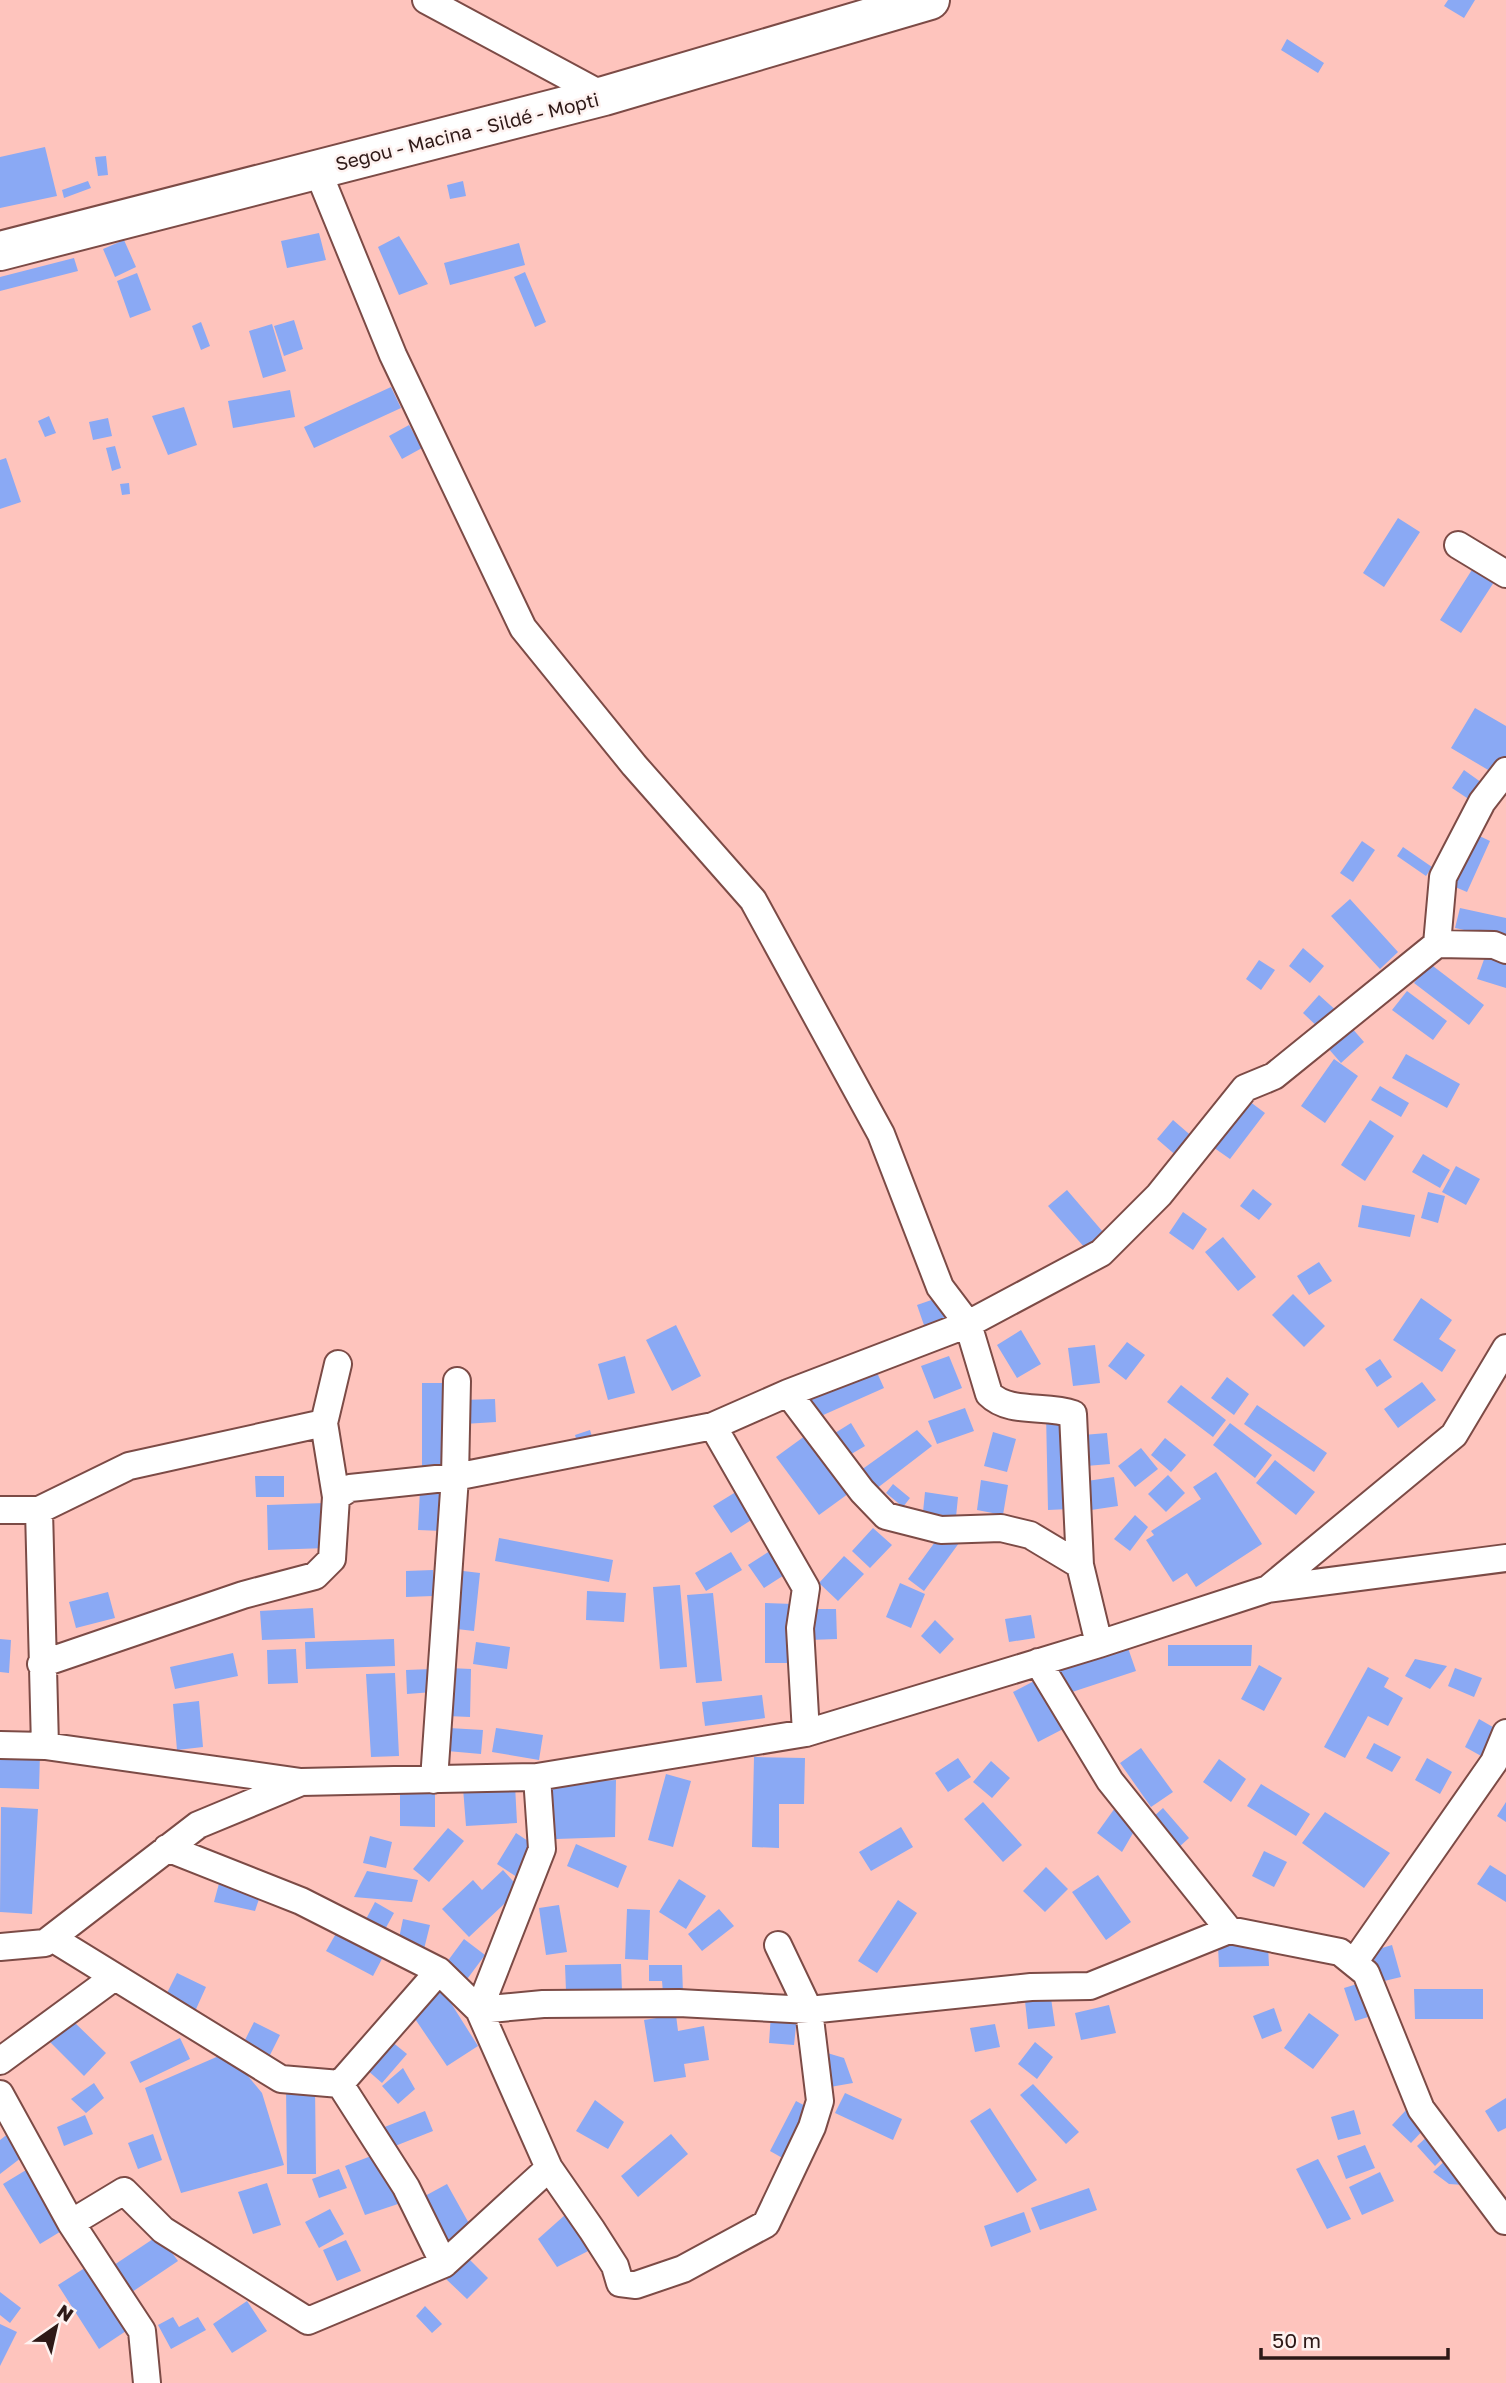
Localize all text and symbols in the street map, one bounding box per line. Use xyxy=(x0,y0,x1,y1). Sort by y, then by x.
street label: Segou - Macina - Sildé - Mopti xyxy=(333,87,601,175)
north arrow xyxy=(21,2292,91,2362)
text: N xyxy=(53,2299,78,2326)
scale bar xyxy=(1261,2316,1448,2360)
text: 50 m xyxy=(1272,2327,1321,2353)

